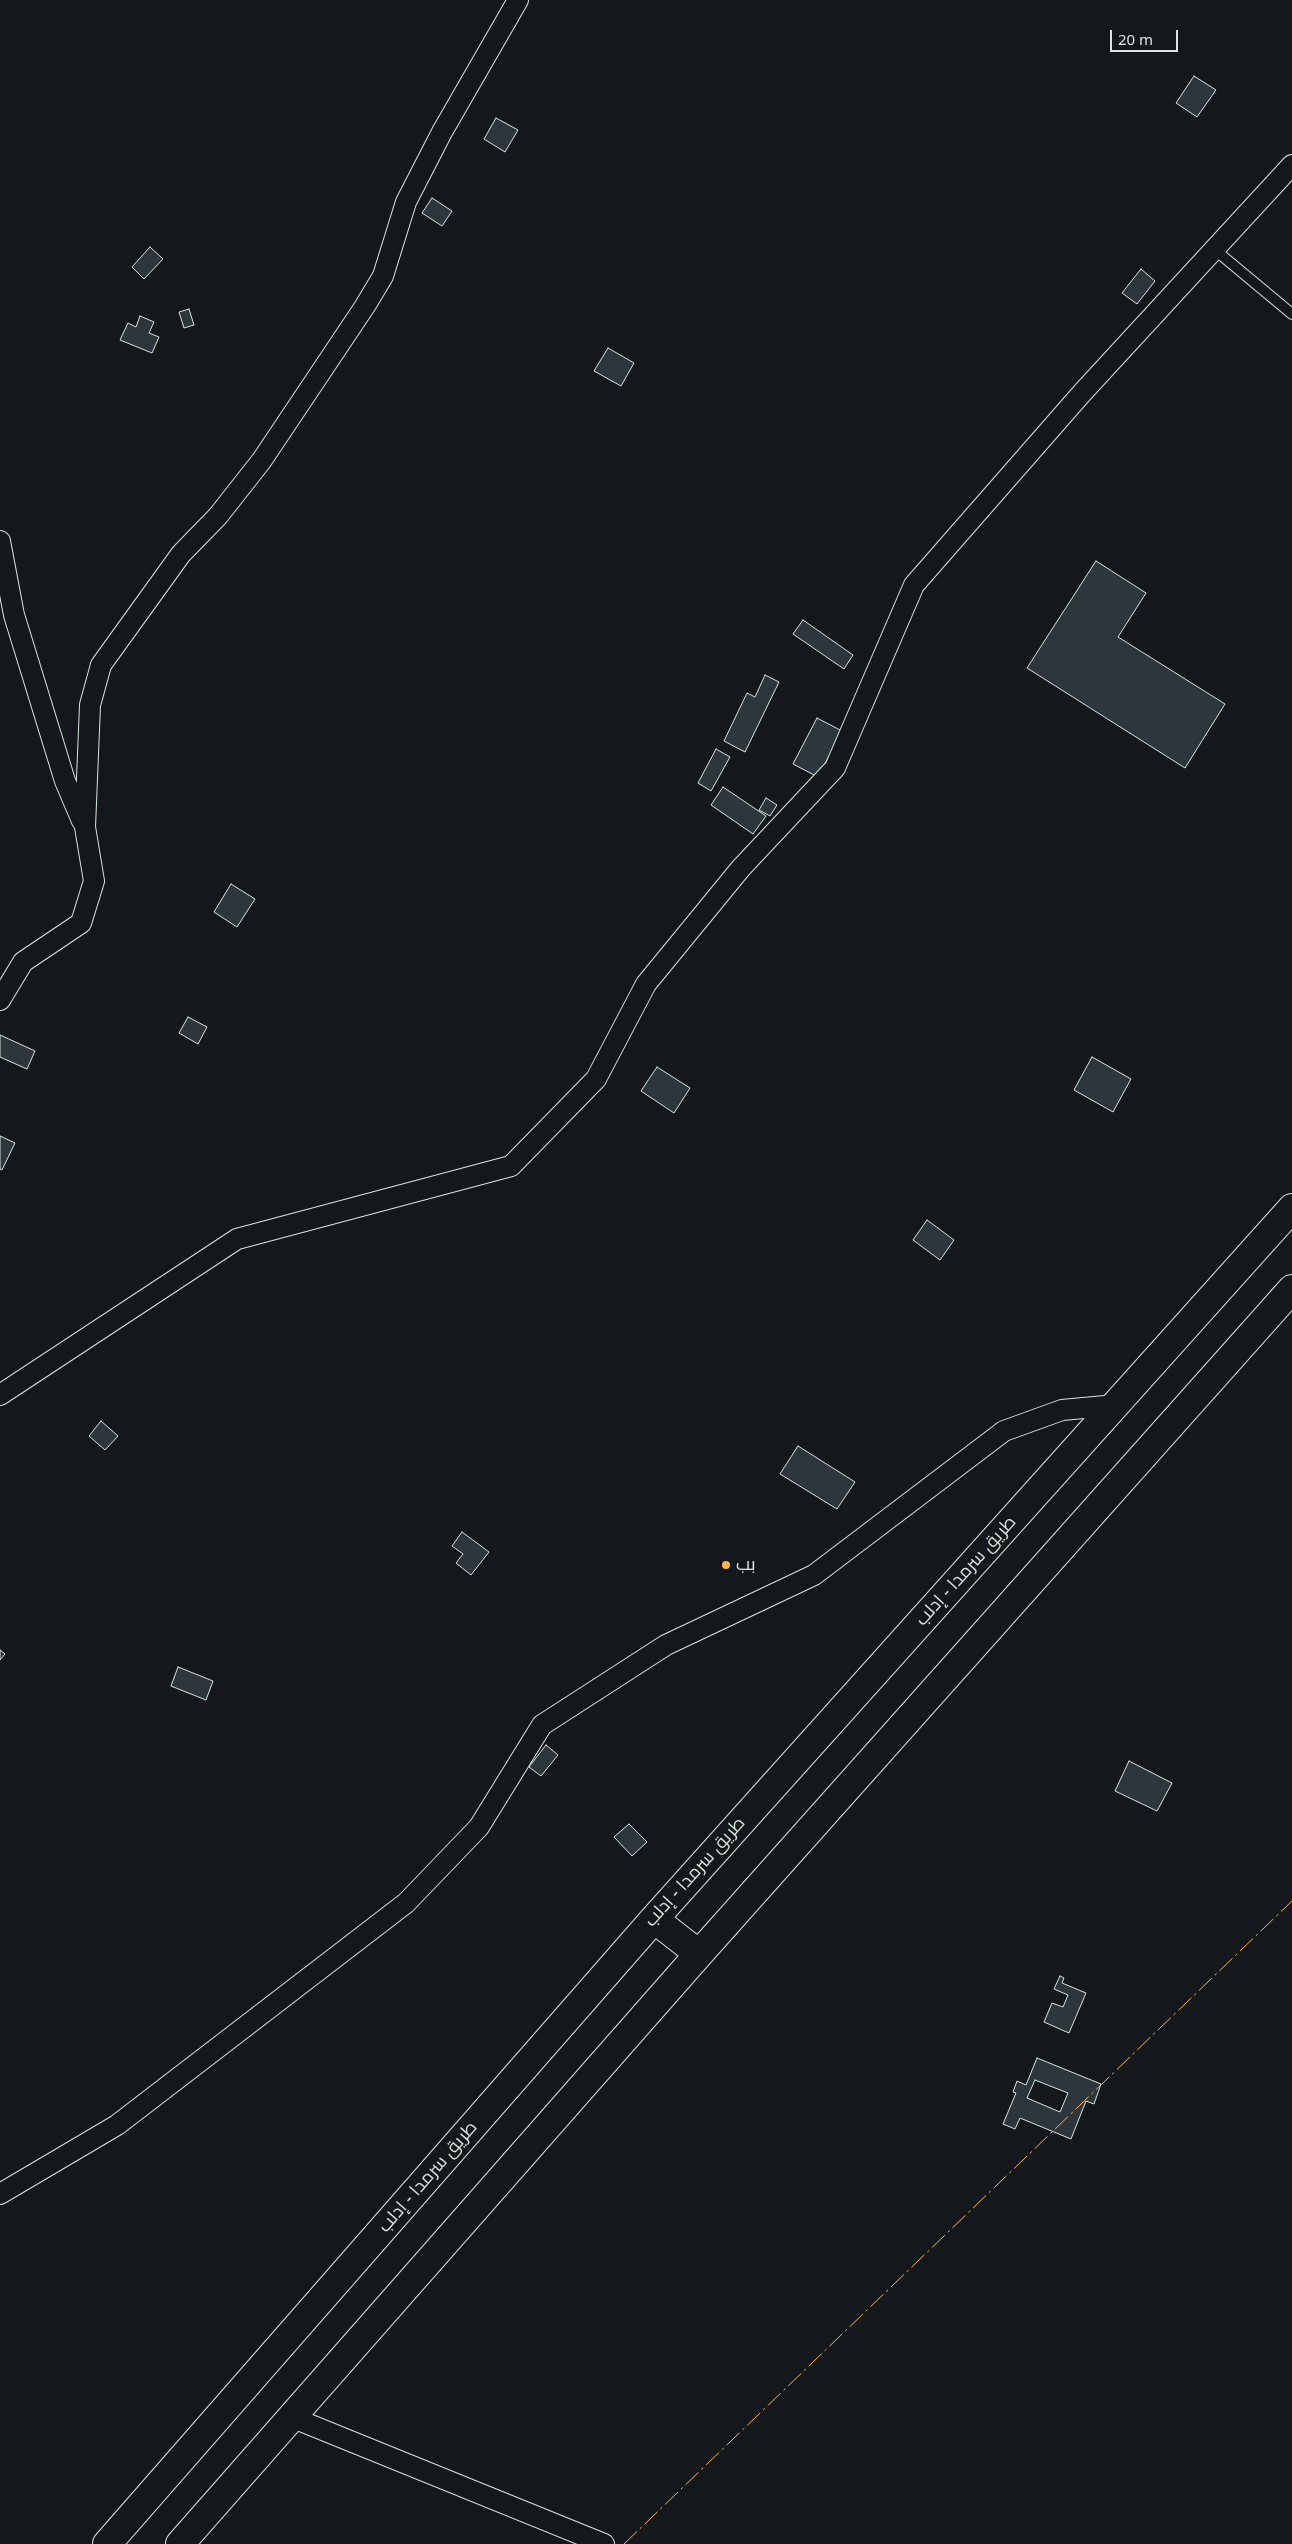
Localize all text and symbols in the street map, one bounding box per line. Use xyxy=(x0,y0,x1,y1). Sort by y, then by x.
scale bar xyxy=(1112,20,1180,52)
text: 20 m xyxy=(1118,29,1153,49)
street label: طريق سرمدا - إدلب xyxy=(911,1512,1021,1630)
place label: بب xyxy=(736,1554,756,1576)
marker: بب xyxy=(720,1559,732,1571)
street label: طريق سرمدا - إدلب xyxy=(640,1813,750,1931)
street label: طريق سرمدا - إدلب xyxy=(374,2117,482,2237)

